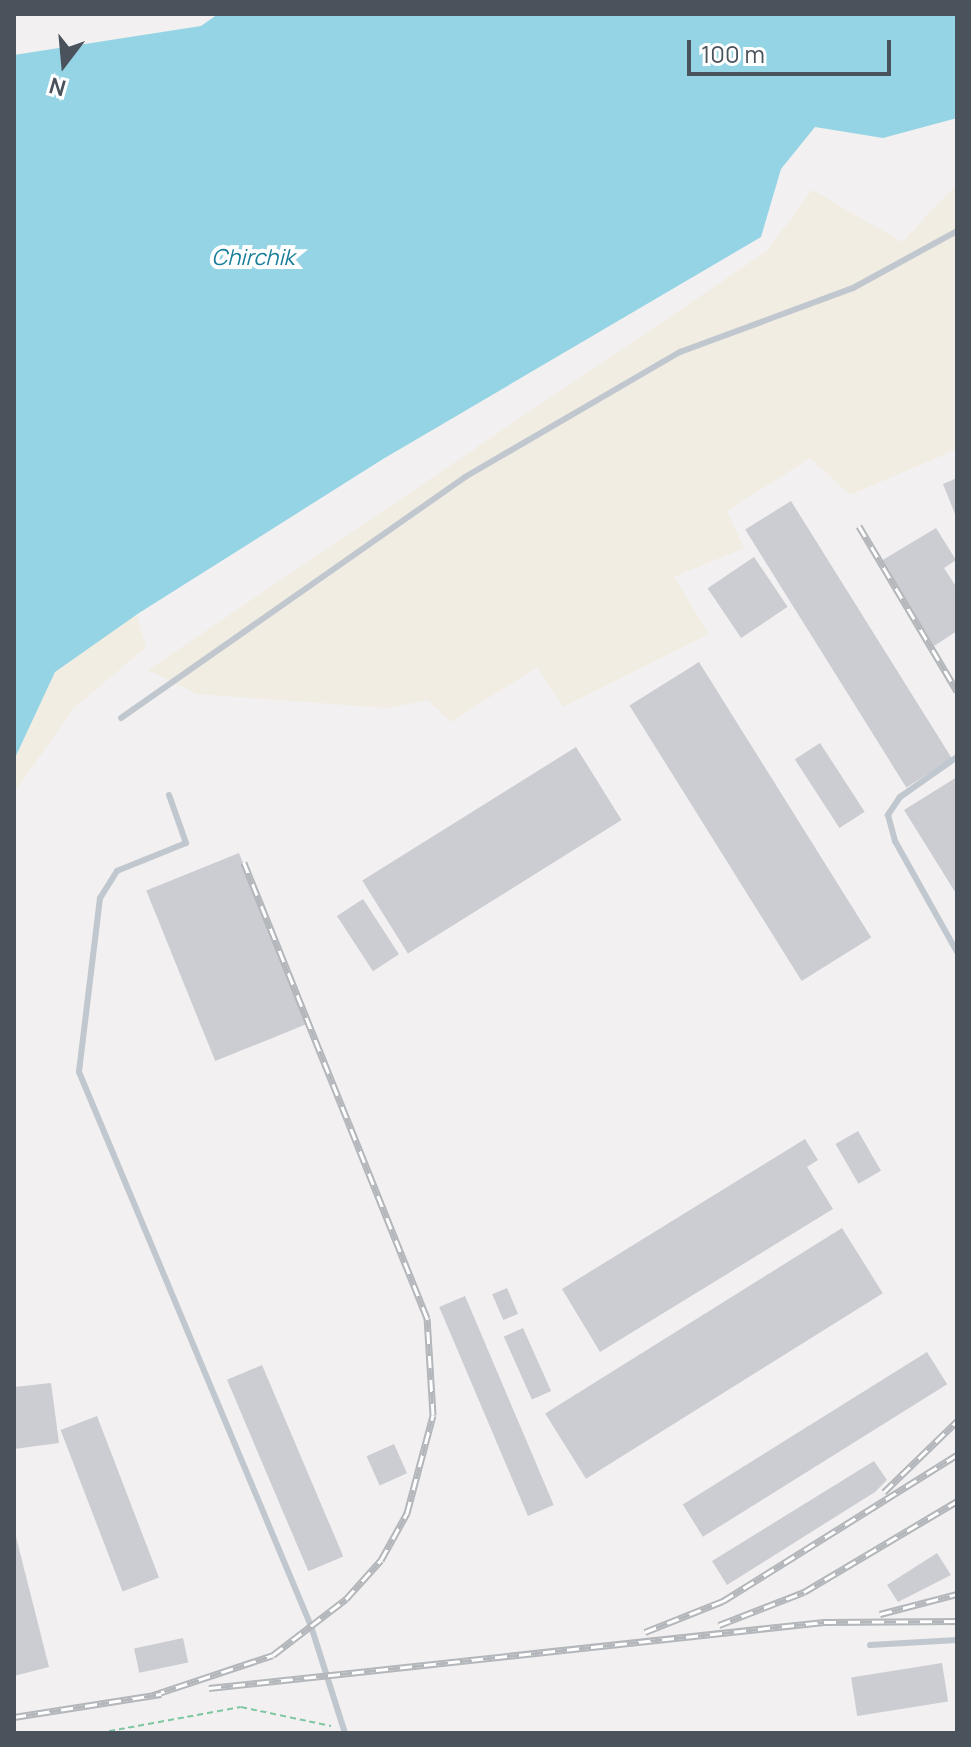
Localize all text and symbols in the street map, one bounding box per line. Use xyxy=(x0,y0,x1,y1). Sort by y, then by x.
north arrow xyxy=(24,24,104,104)
scale bar xyxy=(691,24,895,74)
text: 100 m xyxy=(701,37,765,70)
text: N xyxy=(46,70,69,104)
water label: Chirchik xyxy=(212,245,294,271)

